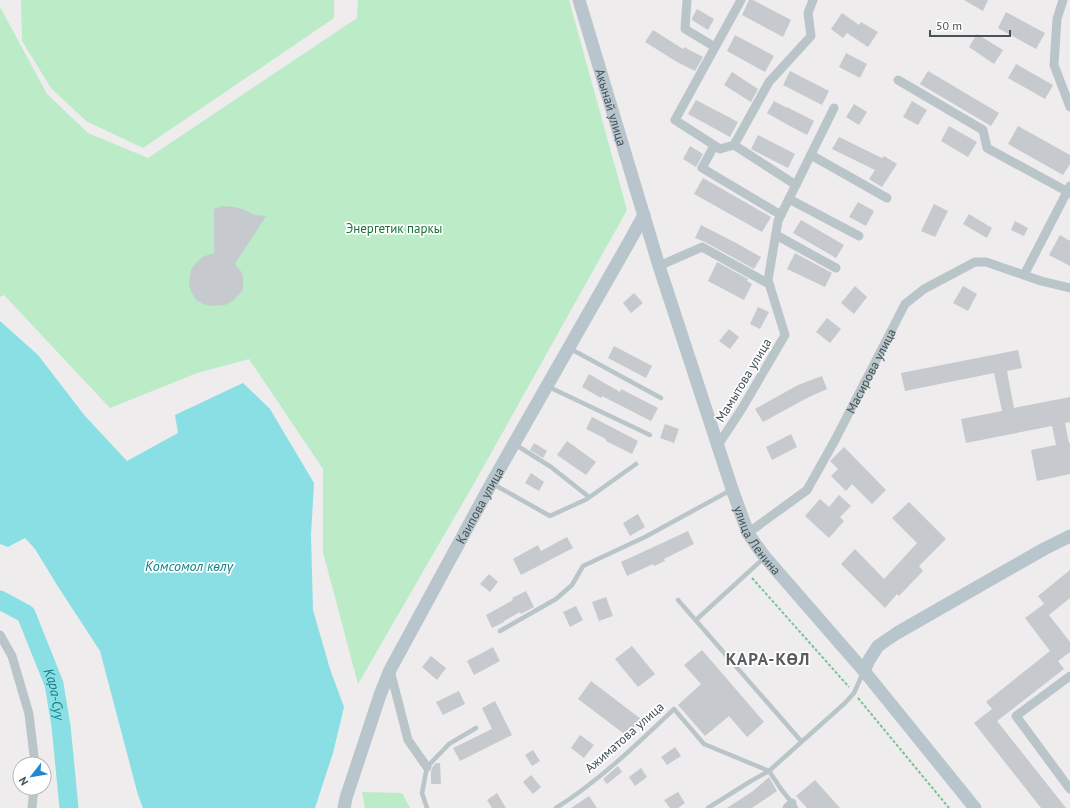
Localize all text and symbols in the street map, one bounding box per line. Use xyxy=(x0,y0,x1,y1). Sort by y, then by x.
scale bar xyxy=(930,12,1010,38)
text: 50 m xyxy=(936,18,962,33)
street label: Акынай улица xyxy=(591,67,630,148)
park label: Энергетик паркы xyxy=(346,220,442,237)
street label: Масирова улица xyxy=(842,326,900,417)
street label: Мамытова улица xyxy=(712,335,775,425)
street label: Каипова улица xyxy=(452,464,508,547)
street label: улица Ленина xyxy=(730,503,785,579)
water label: Комсомол көлү xyxy=(145,557,235,575)
district label: КАРА-КӨЛ xyxy=(726,648,810,670)
water label: Кара-Суу xyxy=(40,666,69,722)
street label: Ажиматова улица xyxy=(581,698,667,776)
north arrow xyxy=(12,756,52,796)
text: N xyxy=(16,774,31,788)

